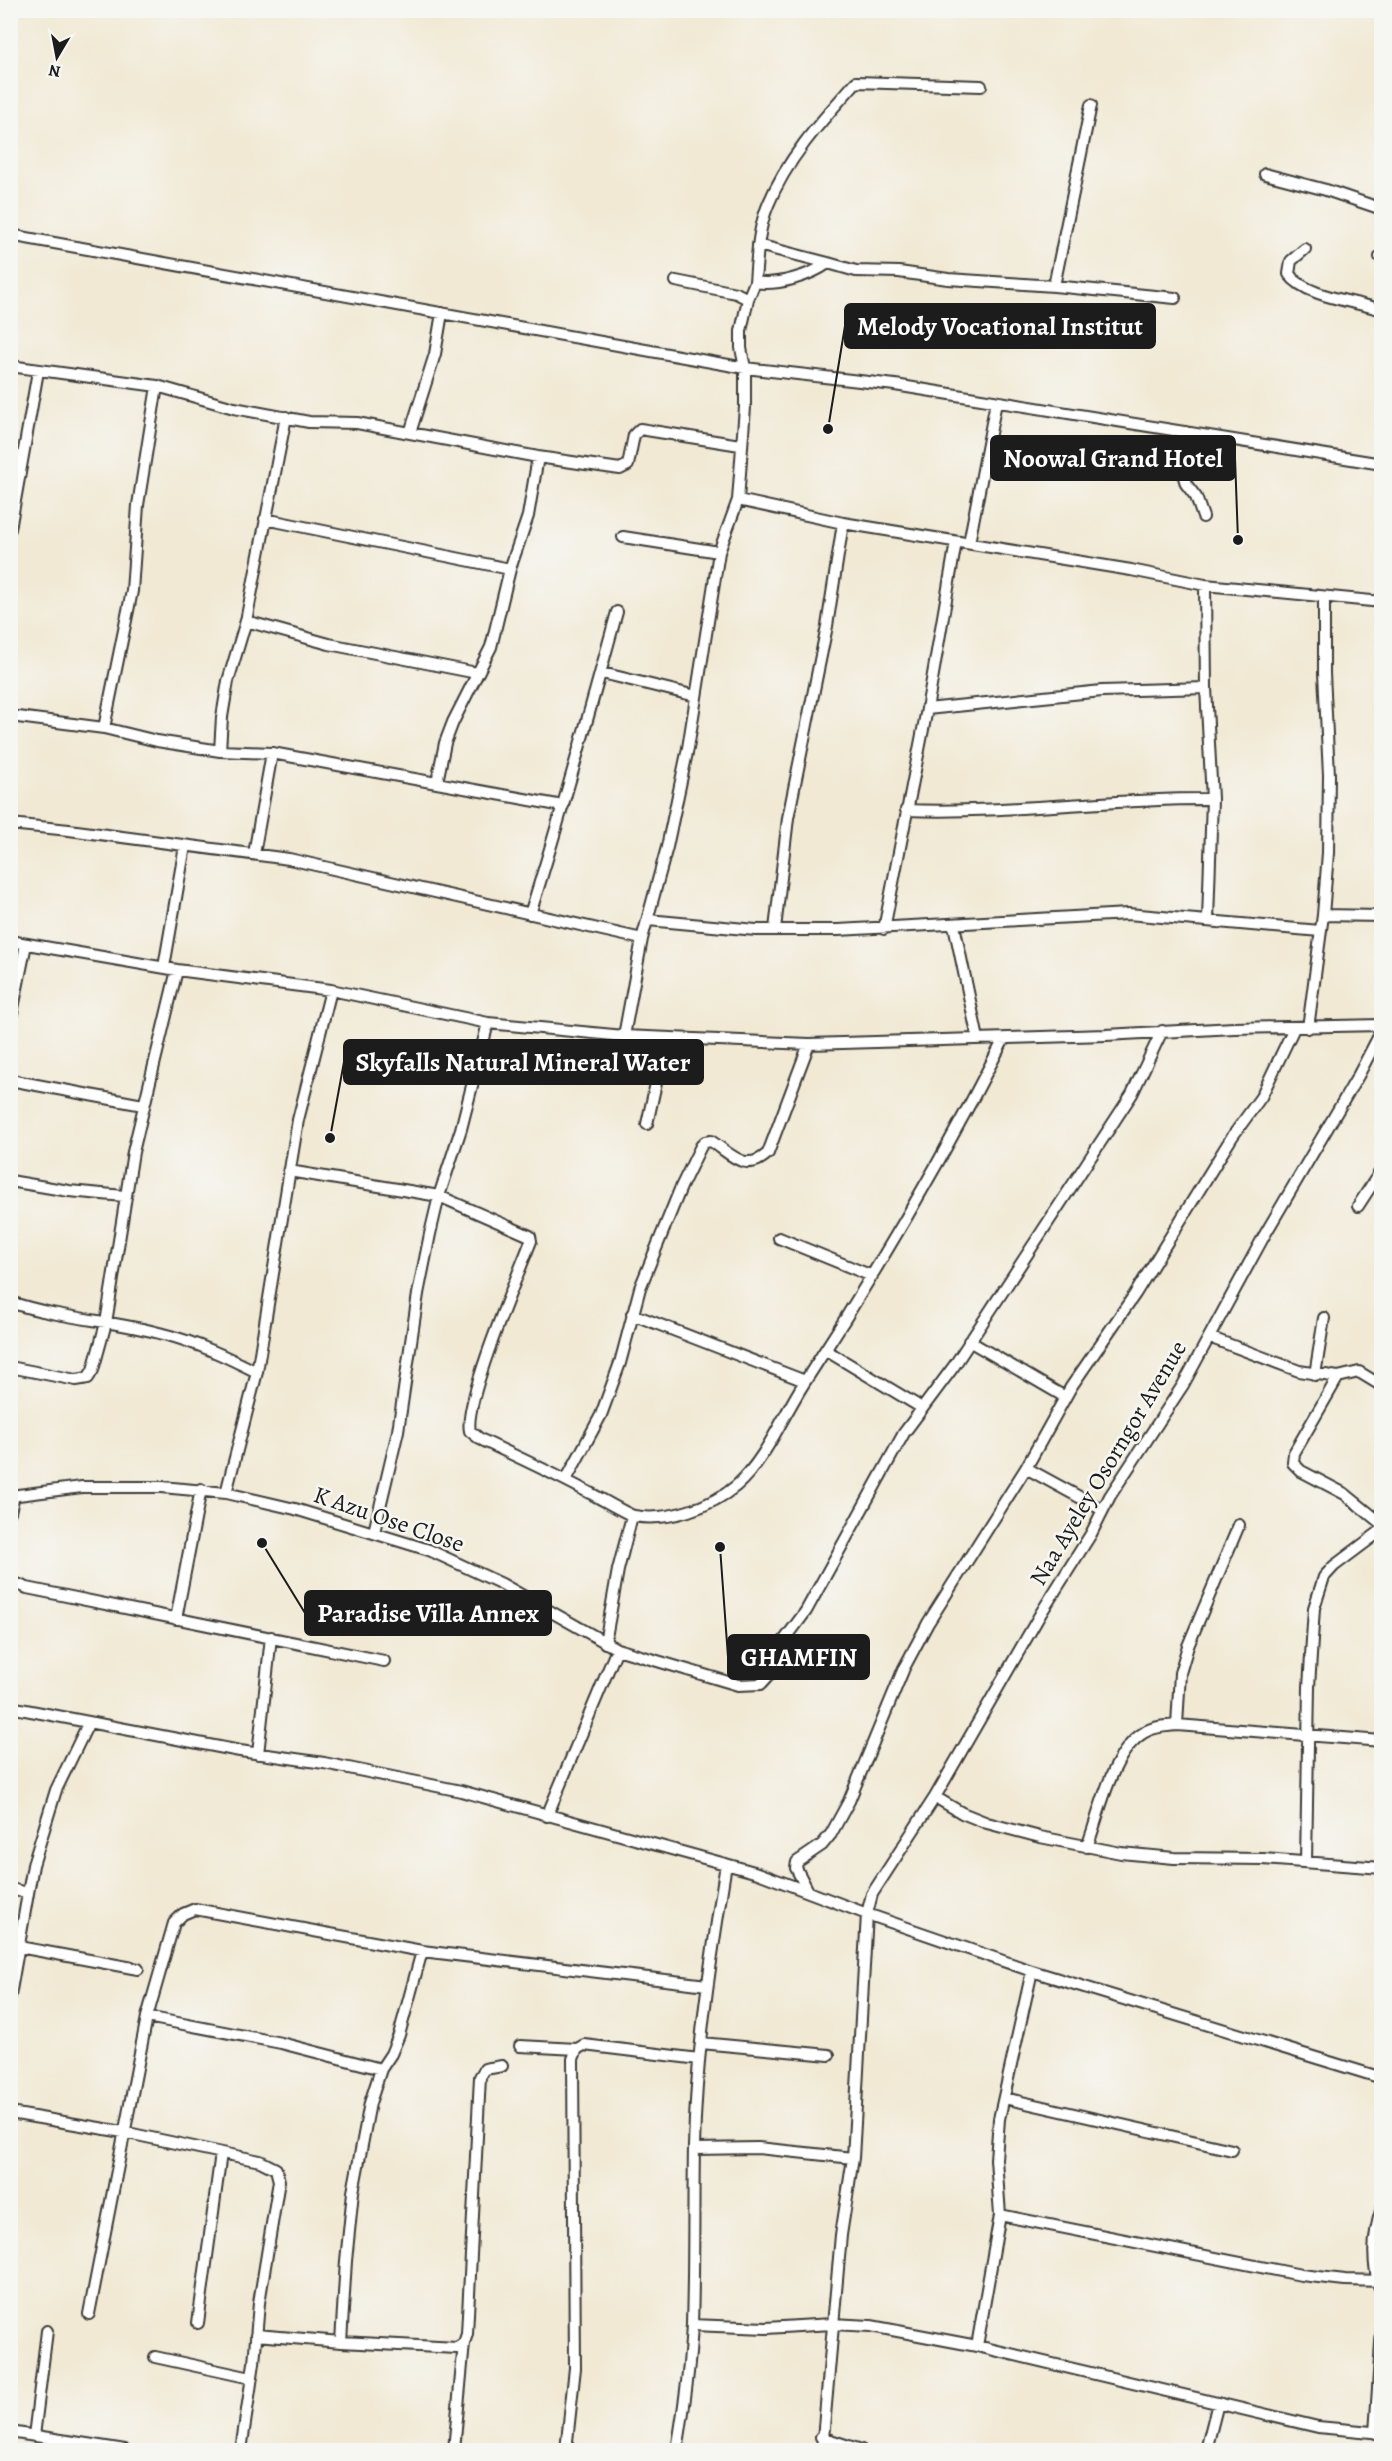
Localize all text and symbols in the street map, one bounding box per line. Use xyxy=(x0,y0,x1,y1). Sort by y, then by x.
north arrow xyxy=(27,27,87,87)
text: N xyxy=(47,59,62,83)
callout: Melody Vocational Institut xyxy=(845,304,1155,348)
text: Melody Vocational Institut xyxy=(857,309,1143,344)
callout: Noowal Grand Hotel xyxy=(991,436,1235,480)
text: Noowal Grand Hotel xyxy=(1003,441,1223,476)
callout: Skyfalls Natural Mineral Water xyxy=(344,1040,703,1084)
text: Skyfalls Natural Mineral Water xyxy=(355,1045,691,1080)
street label: Naa Ayeley Osorngor Avenue xyxy=(1022,1335,1194,1591)
street label: K Azu Ose Close xyxy=(309,1478,469,1560)
callout: Paradise Villa Annex xyxy=(305,1591,551,1635)
text: Paradise Villa Annex xyxy=(317,1596,539,1631)
callout: GHAMFIN xyxy=(728,1635,869,1679)
text: GHAMFIN xyxy=(741,1640,857,1675)

